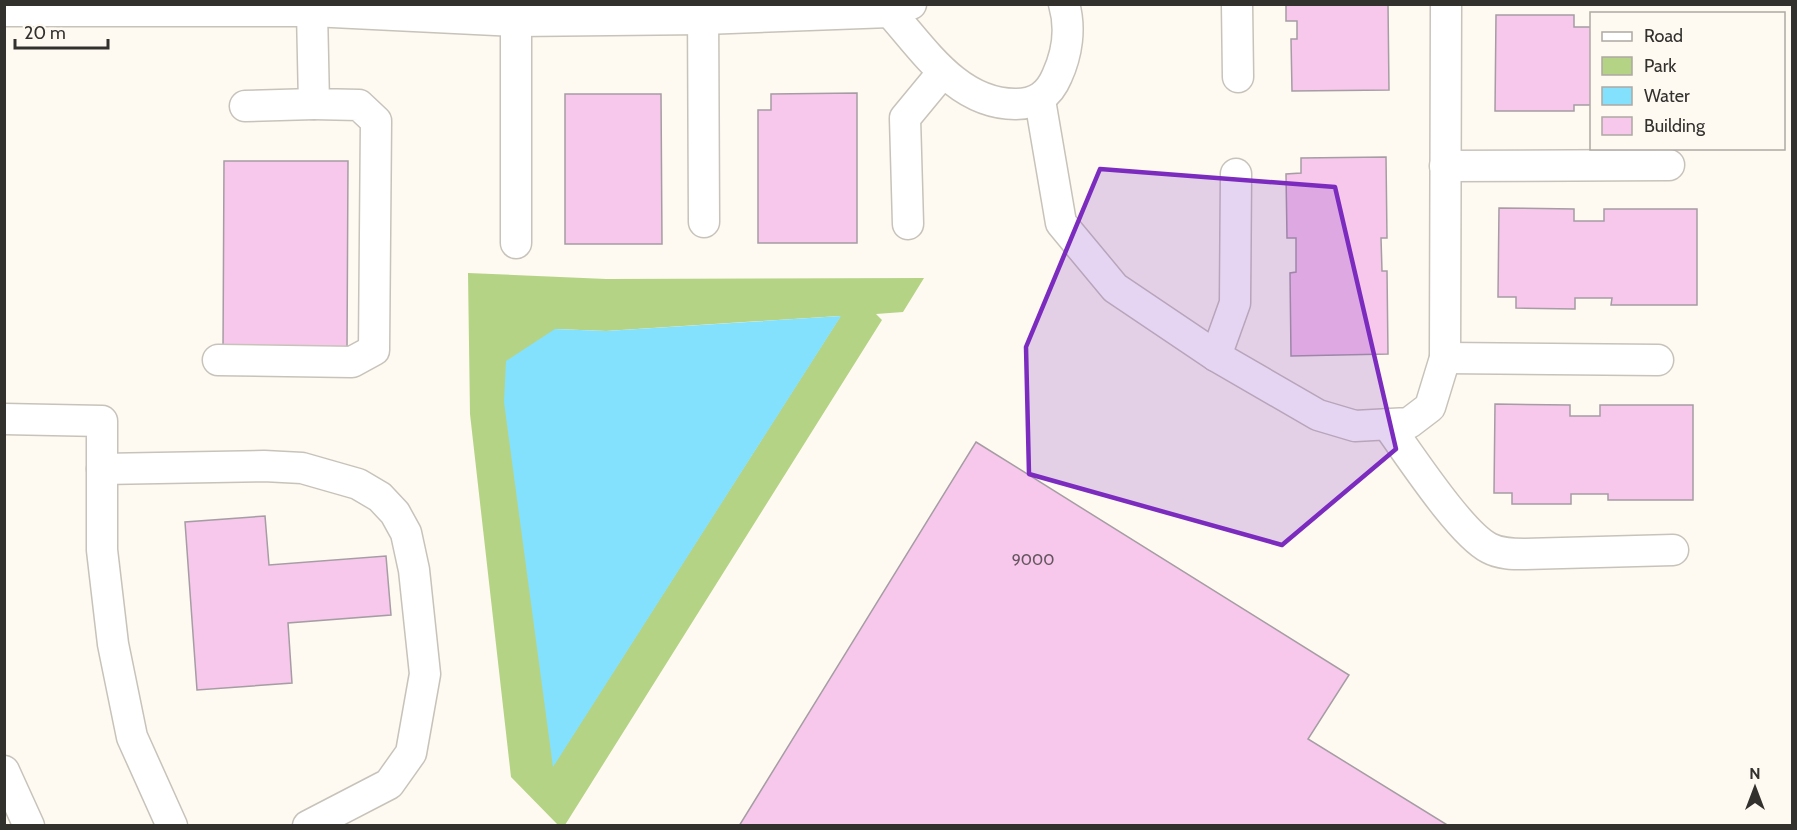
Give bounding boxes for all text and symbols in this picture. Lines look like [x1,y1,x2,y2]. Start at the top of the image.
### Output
scale bar [15,12,108,50]
legend [1590,12,1785,150]
text: 20 m [24,22,66,44]
text: Road [1644,25,1683,47]
text: Park [1644,55,1677,77]
text: Water [1644,85,1690,107]
text: Building [1644,115,1706,137]
house number: 9000 [1012,550,1054,569]
north arrow [1725,758,1785,818]
text: N [1749,764,1761,783]

